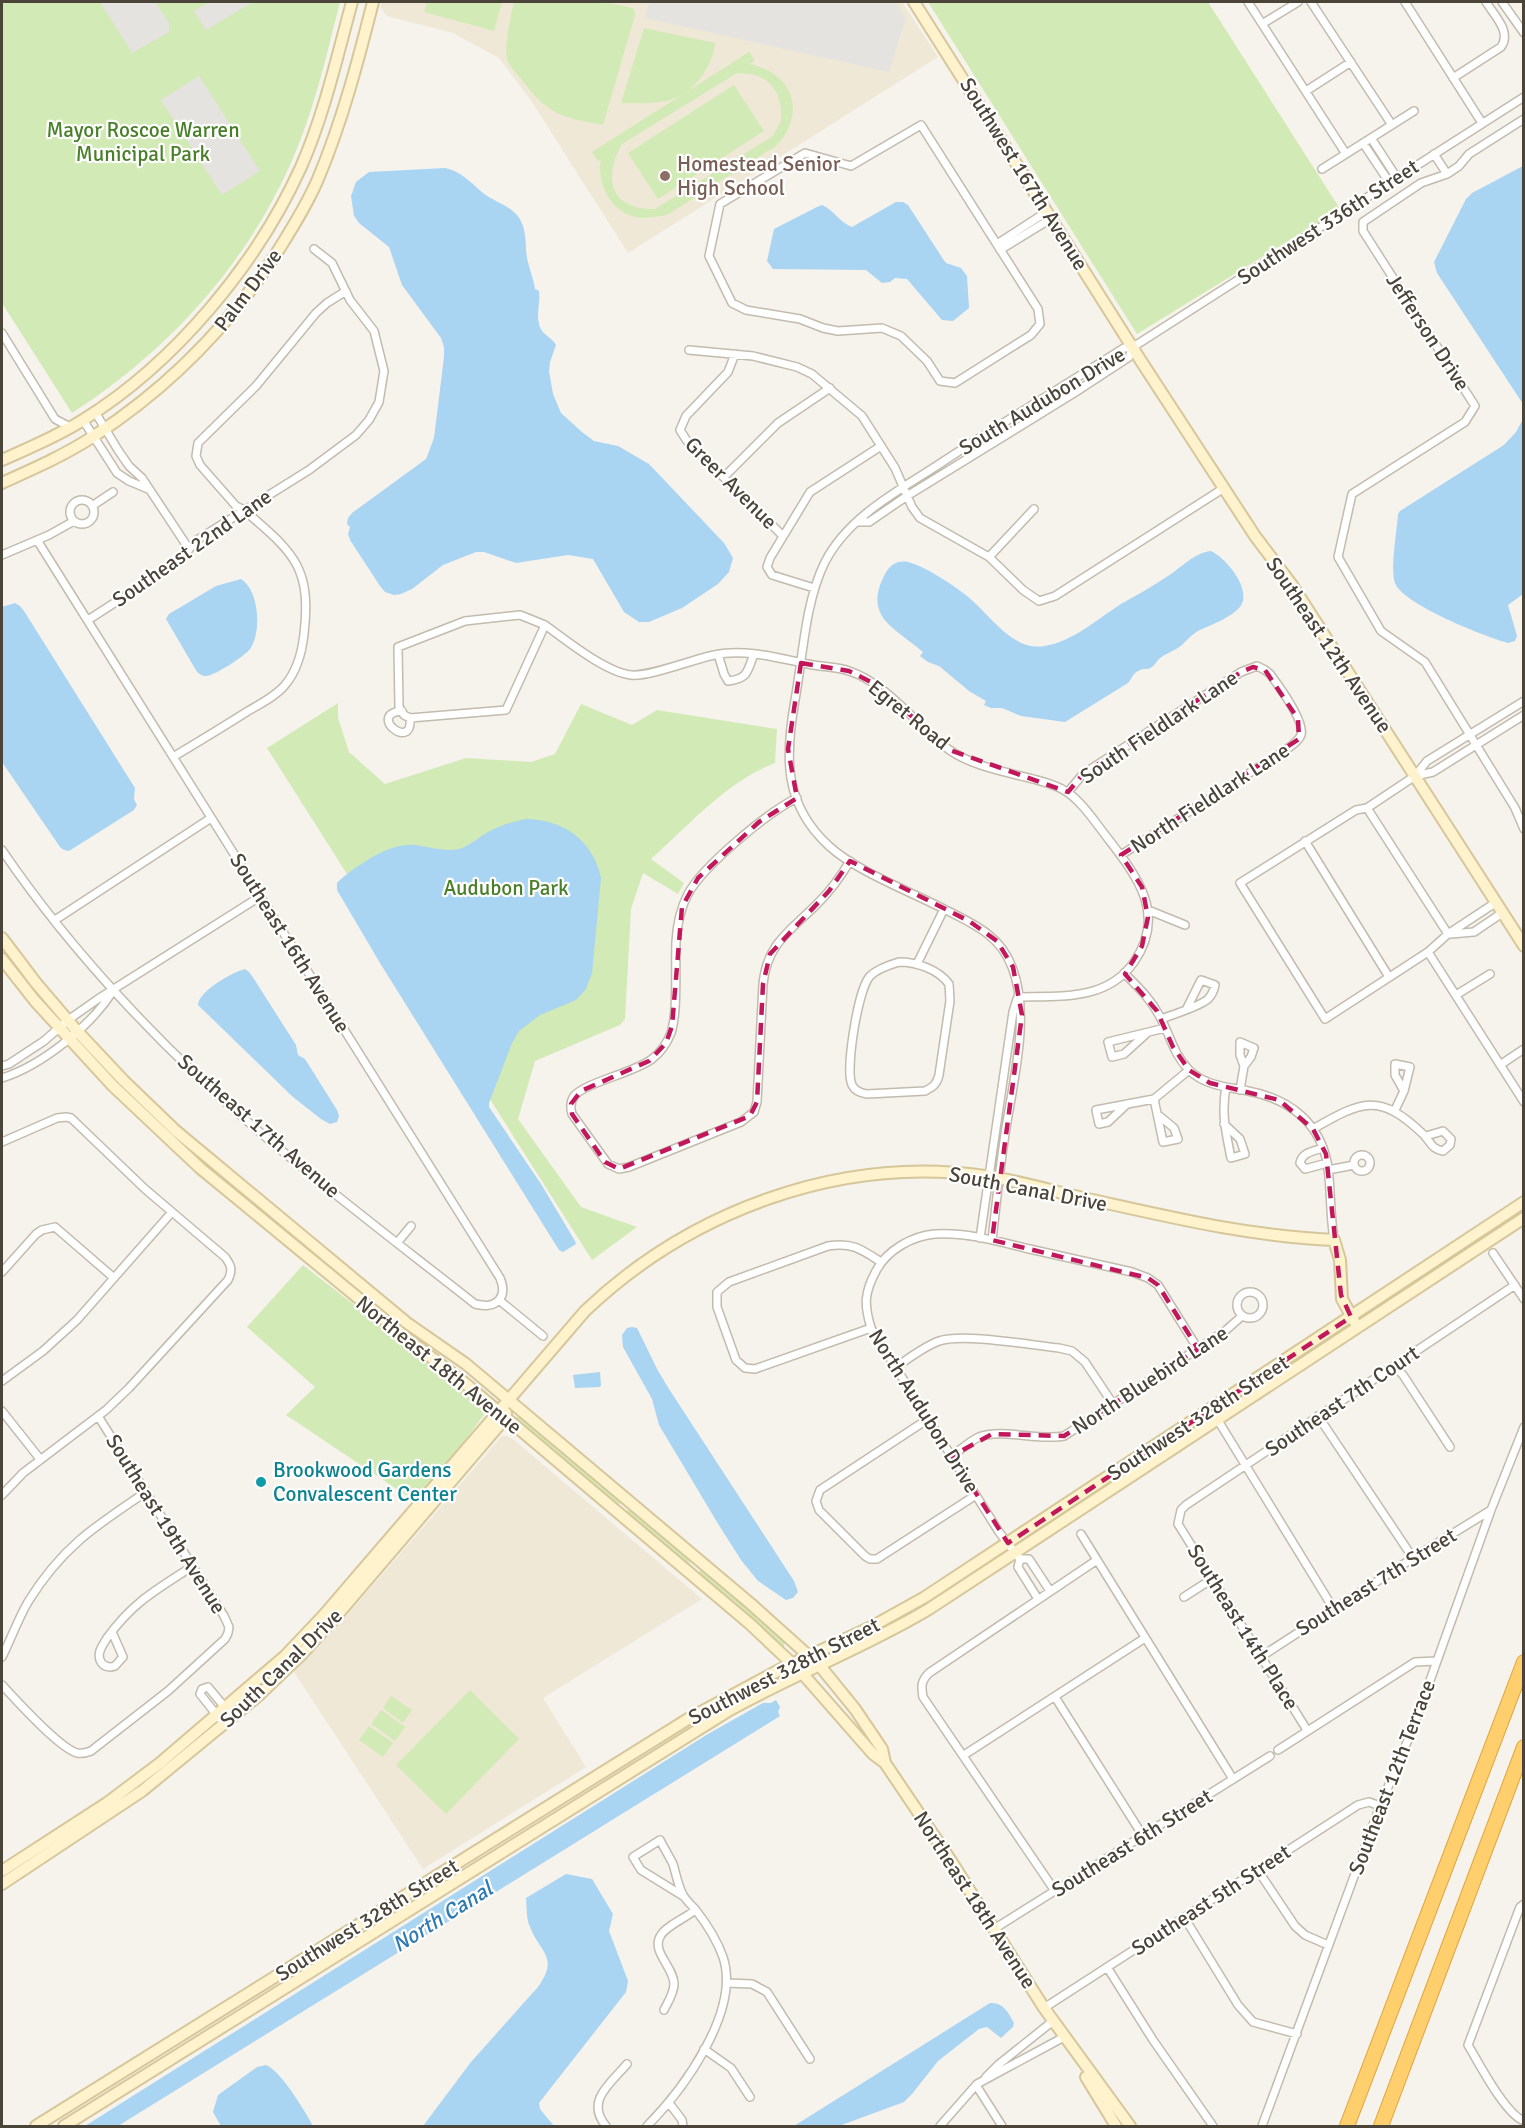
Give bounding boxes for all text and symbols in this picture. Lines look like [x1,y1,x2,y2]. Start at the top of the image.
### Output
street label: Southwest 167th Avenue [954,73,1094,275]
park label: Mayor Roscoe Warren Municipal Park [46,117,240,167]
place label: Homestead Senior High School [677,151,841,201]
street label: Southwest 336th Street [1232,154,1424,290]
marker: Homestead Senior High School [658,169,672,183]
street label: Palm Drive [209,244,287,336]
street label: Jefferson Drive [1380,268,1476,396]
street label: South Audubon Drive [954,341,1130,461]
street label: Greer Avenue [679,431,783,535]
street label: Southeast 22nd Lane [107,483,277,613]
street label: Southeast 12th Avenue [1260,552,1398,738]
street label: South Fieldlark Lane [1075,665,1243,789]
street label: Egret Road [863,674,955,756]
street label: North Fieldlark Lane [1126,737,1294,859]
street label: Southeast 16th Avenue [224,848,356,1038]
park label: Audubon Park [443,875,569,901]
street label: Southeast 17th Avenue [172,1048,346,1204]
street label: South Canal Drive [947,1161,1109,1217]
street label: Northeast 18th Avenue [351,1290,527,1440]
street label: North Bluebird Lane [1067,1320,1233,1440]
street label: North Audubon Drive [863,1324,985,1498]
street label: Southeast 7th Court [1260,1340,1424,1462]
street label: Southwest 328th Street [1102,1350,1294,1486]
street label: Southeast 19th Avenue [100,1429,232,1619]
place label: Brookwood Gardens Convalescent Center [273,1457,457,1507]
marker: Brookwood Gardens Convalescent Center [254,1475,268,1489]
street label: Southeast 7th Street [1291,1522,1461,1642]
street label: Southeast 14th Place [1182,1539,1304,1715]
street label: South Canal Drive [214,1603,348,1733]
street label: Southwest 328th Street [684,1611,884,1731]
street label: Southeast 12th Terrace [1343,1676,1441,1878]
street label: Southeast 6th Street [1047,1783,1217,1903]
street label: Northeast 18th Avenue [908,1806,1042,1994]
street label: Southeast 5th Street [1126,1839,1296,1961]
street label: Southwest 328th Street [271,1853,463,1987]
water label: North Canal [387,1874,499,1958]

